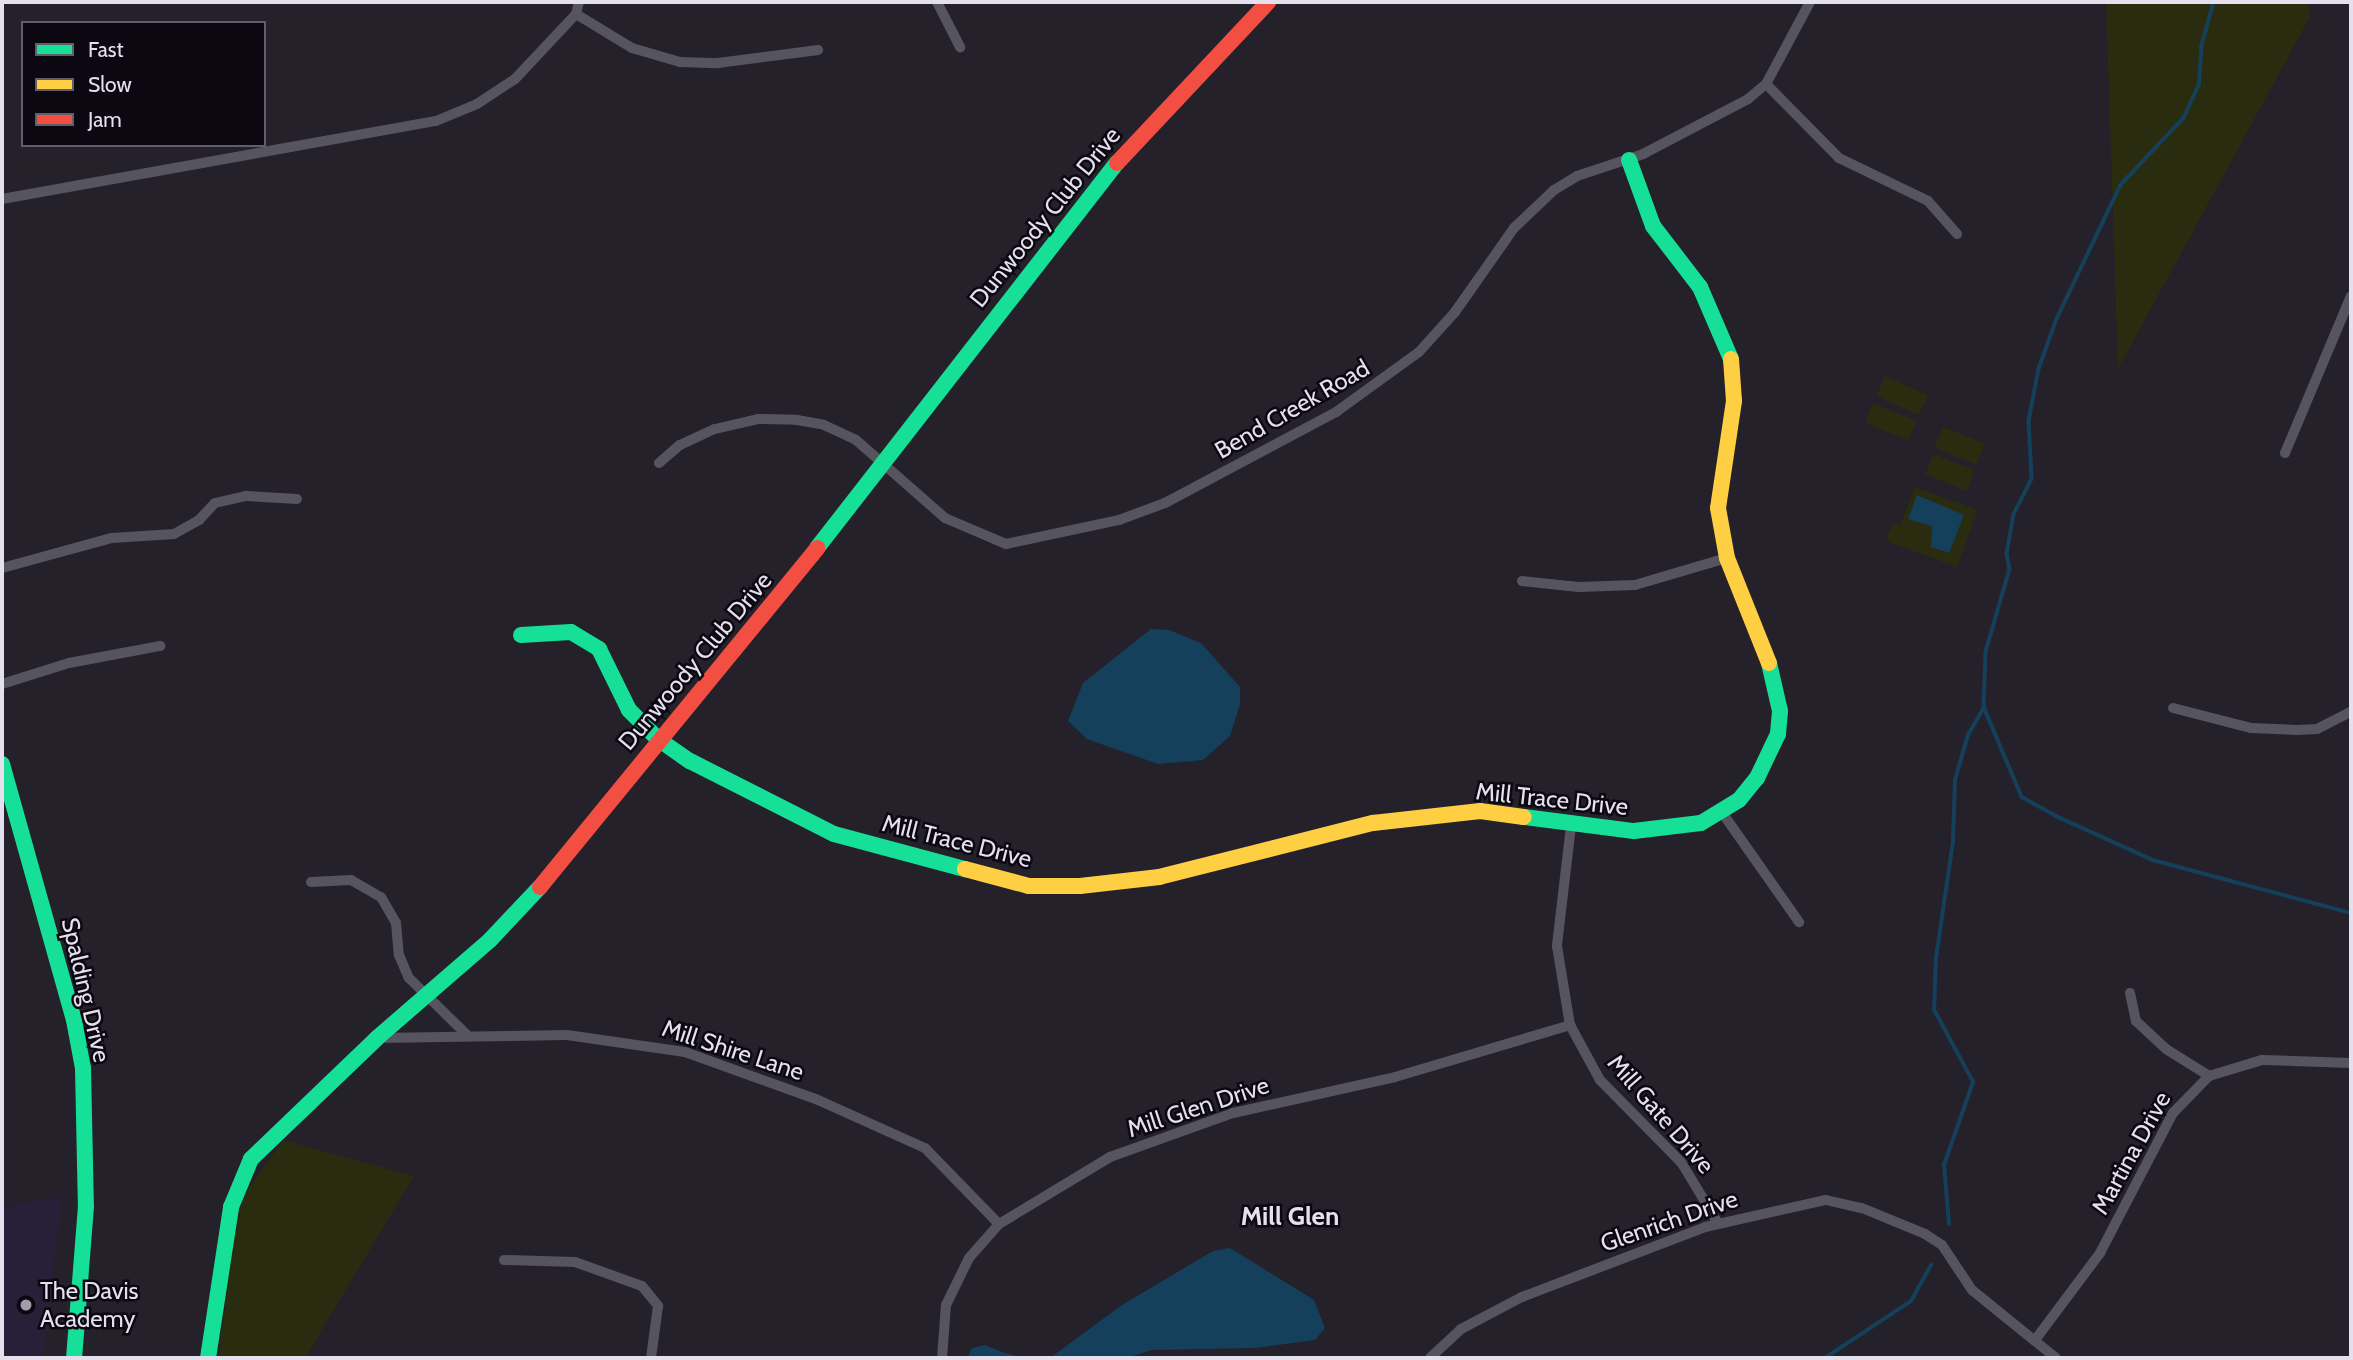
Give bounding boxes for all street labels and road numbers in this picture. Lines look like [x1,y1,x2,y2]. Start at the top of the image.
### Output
street label: Dunwoody Club Drive [964,121,1126,313]
street label: Bend Creek Road [1210,353,1374,465]
street label: Dunwoody Club Drive [612,566,778,756]
street label: Mill Trace Drive [1474,777,1630,821]
street label: Mill Trace Drive [879,809,1035,873]
street label: Spalding Drive [55,915,117,1065]
street label: Mill Shire Lane [659,1014,807,1086]
street label: Mill Gate Drive [1602,1049,1720,1179]
street label: Mill Glen Drive [1123,1071,1273,1143]
street label: Martina Drive [2085,1087,2177,1219]
street label: Glenrich Drive [1597,1184,1741,1258]

